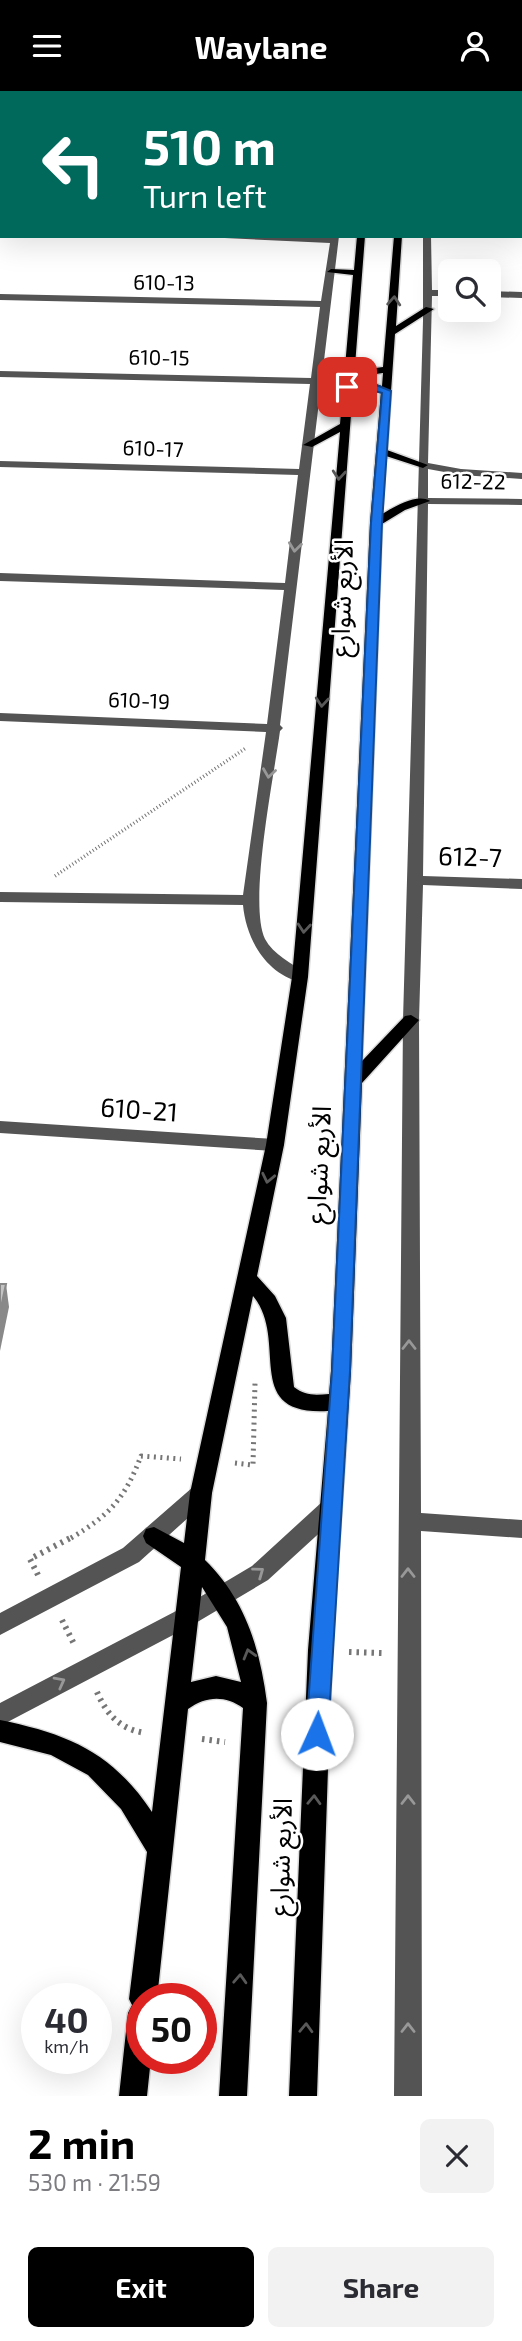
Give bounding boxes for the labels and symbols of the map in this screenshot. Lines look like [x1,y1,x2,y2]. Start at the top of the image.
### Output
street label: 610-13 [133,268,195,295]
one-way arrow [386,296,401,307]
street label: 610-15 [128,343,190,370]
pin [317,357,377,417]
street label: 610-17 [122,434,184,461]
street label: 612-22 [440,467,506,494]
one-way arrow [332,470,347,481]
street label: الأربع شوارع [323,538,364,658]
one-way arrow [287,541,302,553]
street label: 610-19 [108,686,171,713]
one-way arrow [314,696,329,707]
one-way arrow [262,767,277,779]
street label: 612-7 [438,839,502,872]
one-way arrow [297,923,312,934]
street label: 610-21 [99,1090,179,1127]
street label: الأربع شوارع [299,1105,342,1225]
one-way arrow [262,1172,277,1184]
one-way arrow [401,1340,417,1350]
one-way arrow [400,1567,416,1578]
one-way arrow [251,1568,264,1580]
one-way arrow [243,1649,257,1661]
one-way arrow [53,1677,65,1691]
position arrow [280,1697,354,1771]
one-way arrow [307,1795,322,1806]
one-way arrow [400,1795,416,1805]
street label: الأربع شوارع [262,1797,303,1917]
one-way arrow [232,1973,247,1984]
speed limit sign: 50 [126,1983,217,2074]
one-way arrow [298,2022,313,2033]
one-way arrow [400,2022,416,2033]

